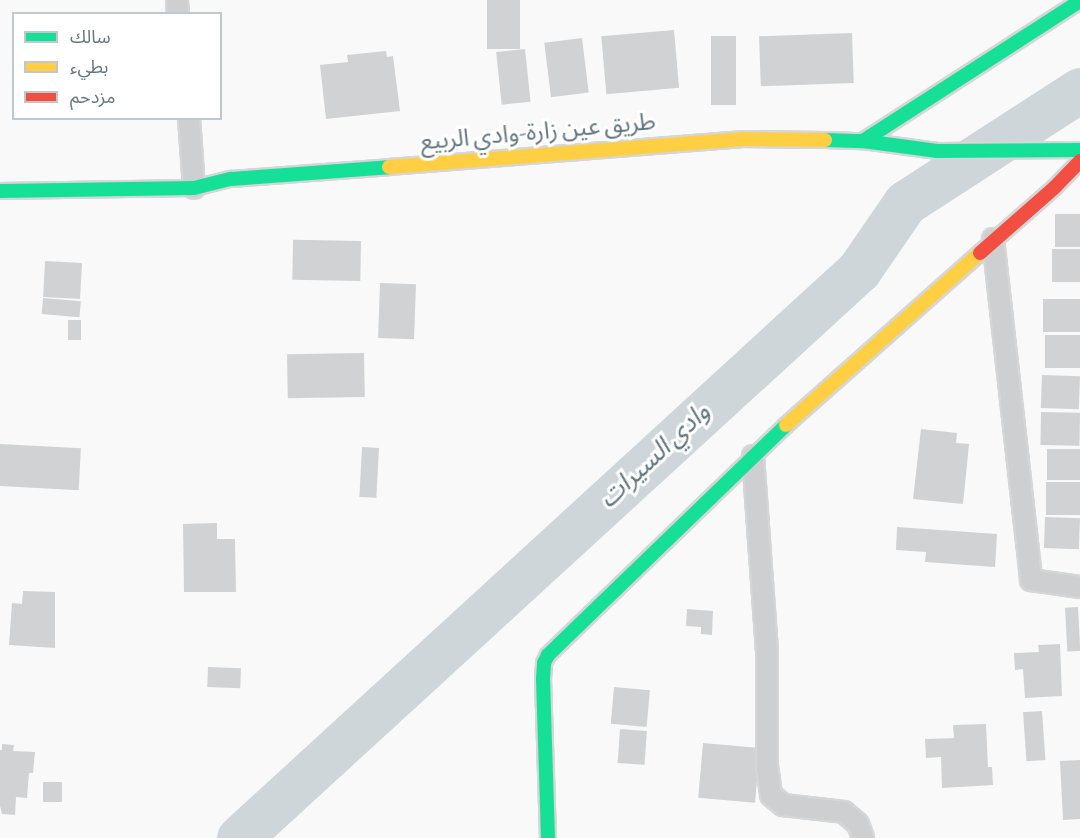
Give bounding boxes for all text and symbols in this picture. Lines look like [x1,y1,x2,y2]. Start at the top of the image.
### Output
legend [12,12,222,120]
text: سالك [70,29,111,47]
text: بطيء [70,59,108,77]
text: مزدحم [70,89,115,107]
street label: طريق عين زارة-وادي الربيع [419,108,657,158]
water label: وادي السيرات [593,397,717,515]

